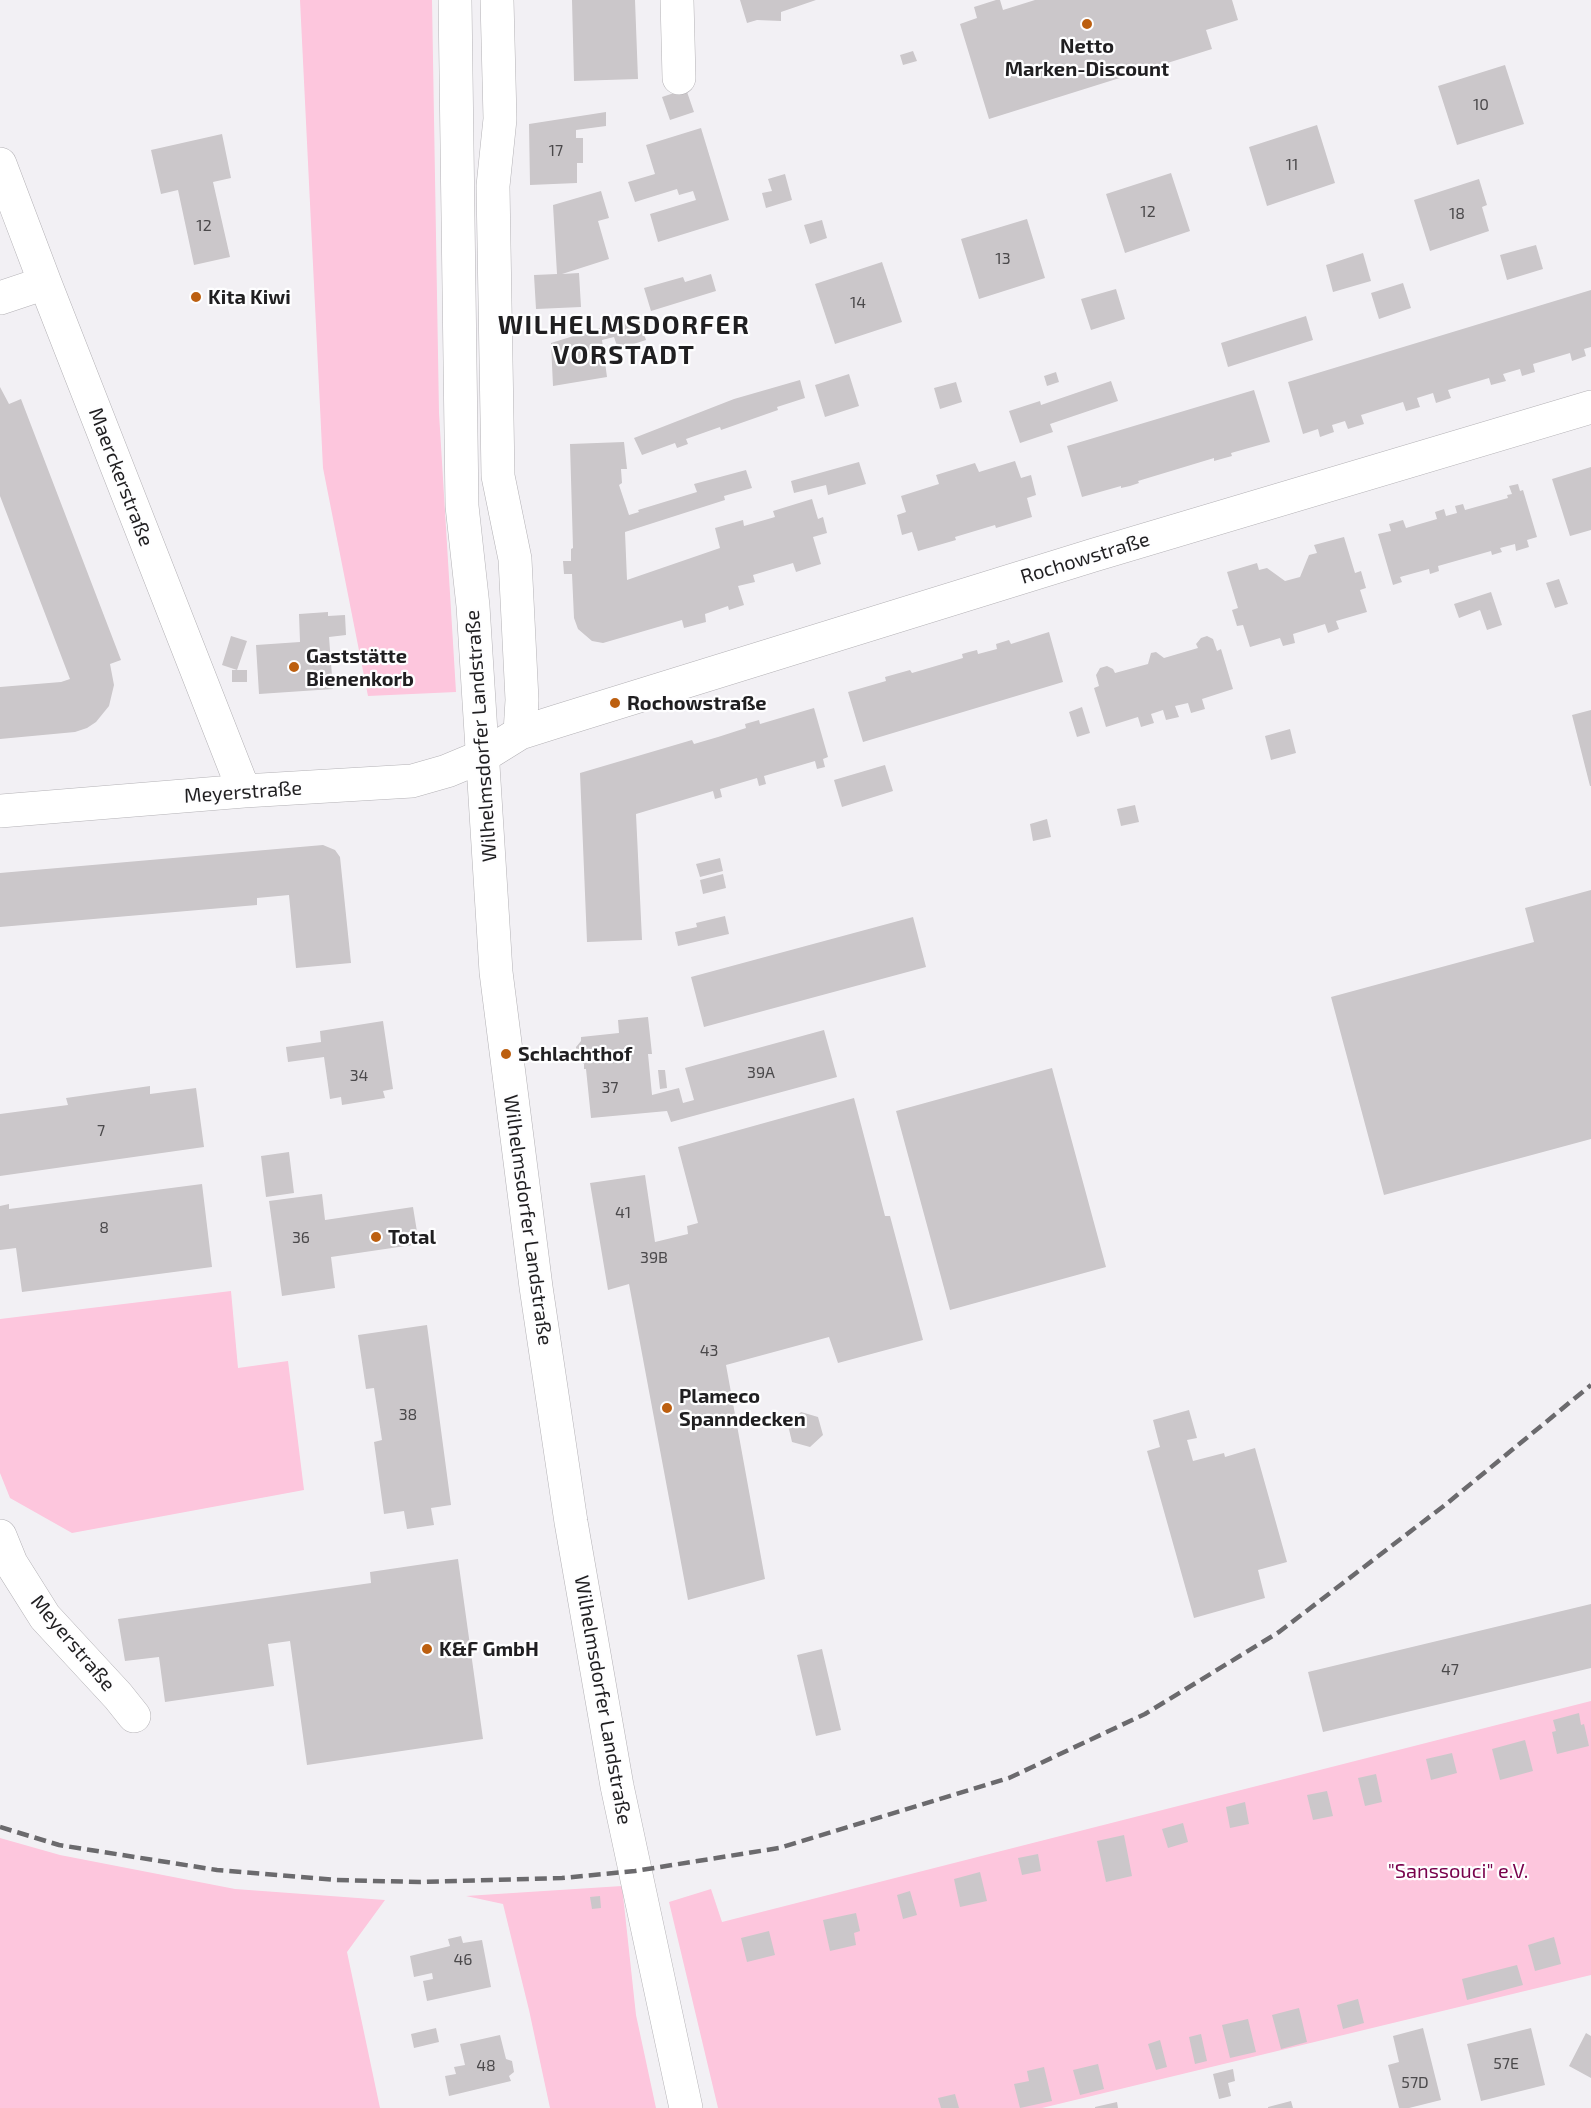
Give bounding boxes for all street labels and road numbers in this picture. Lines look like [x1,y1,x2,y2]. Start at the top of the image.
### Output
street label: Maerckerstraße [84,404,158,550]
street label: Rochowstraße [1018,527,1152,589]
street label: Wilhelmsdorfer Landstraße [460,609,502,863]
street label: Meyerstraße [183,776,303,808]
street label: Wilhelmsdorfer Landstraße [499,1093,557,1347]
street label: Wilhelmsdorfer Landstraße [569,1573,637,1827]
street label: Meyerstraße [26,1590,120,1696]

